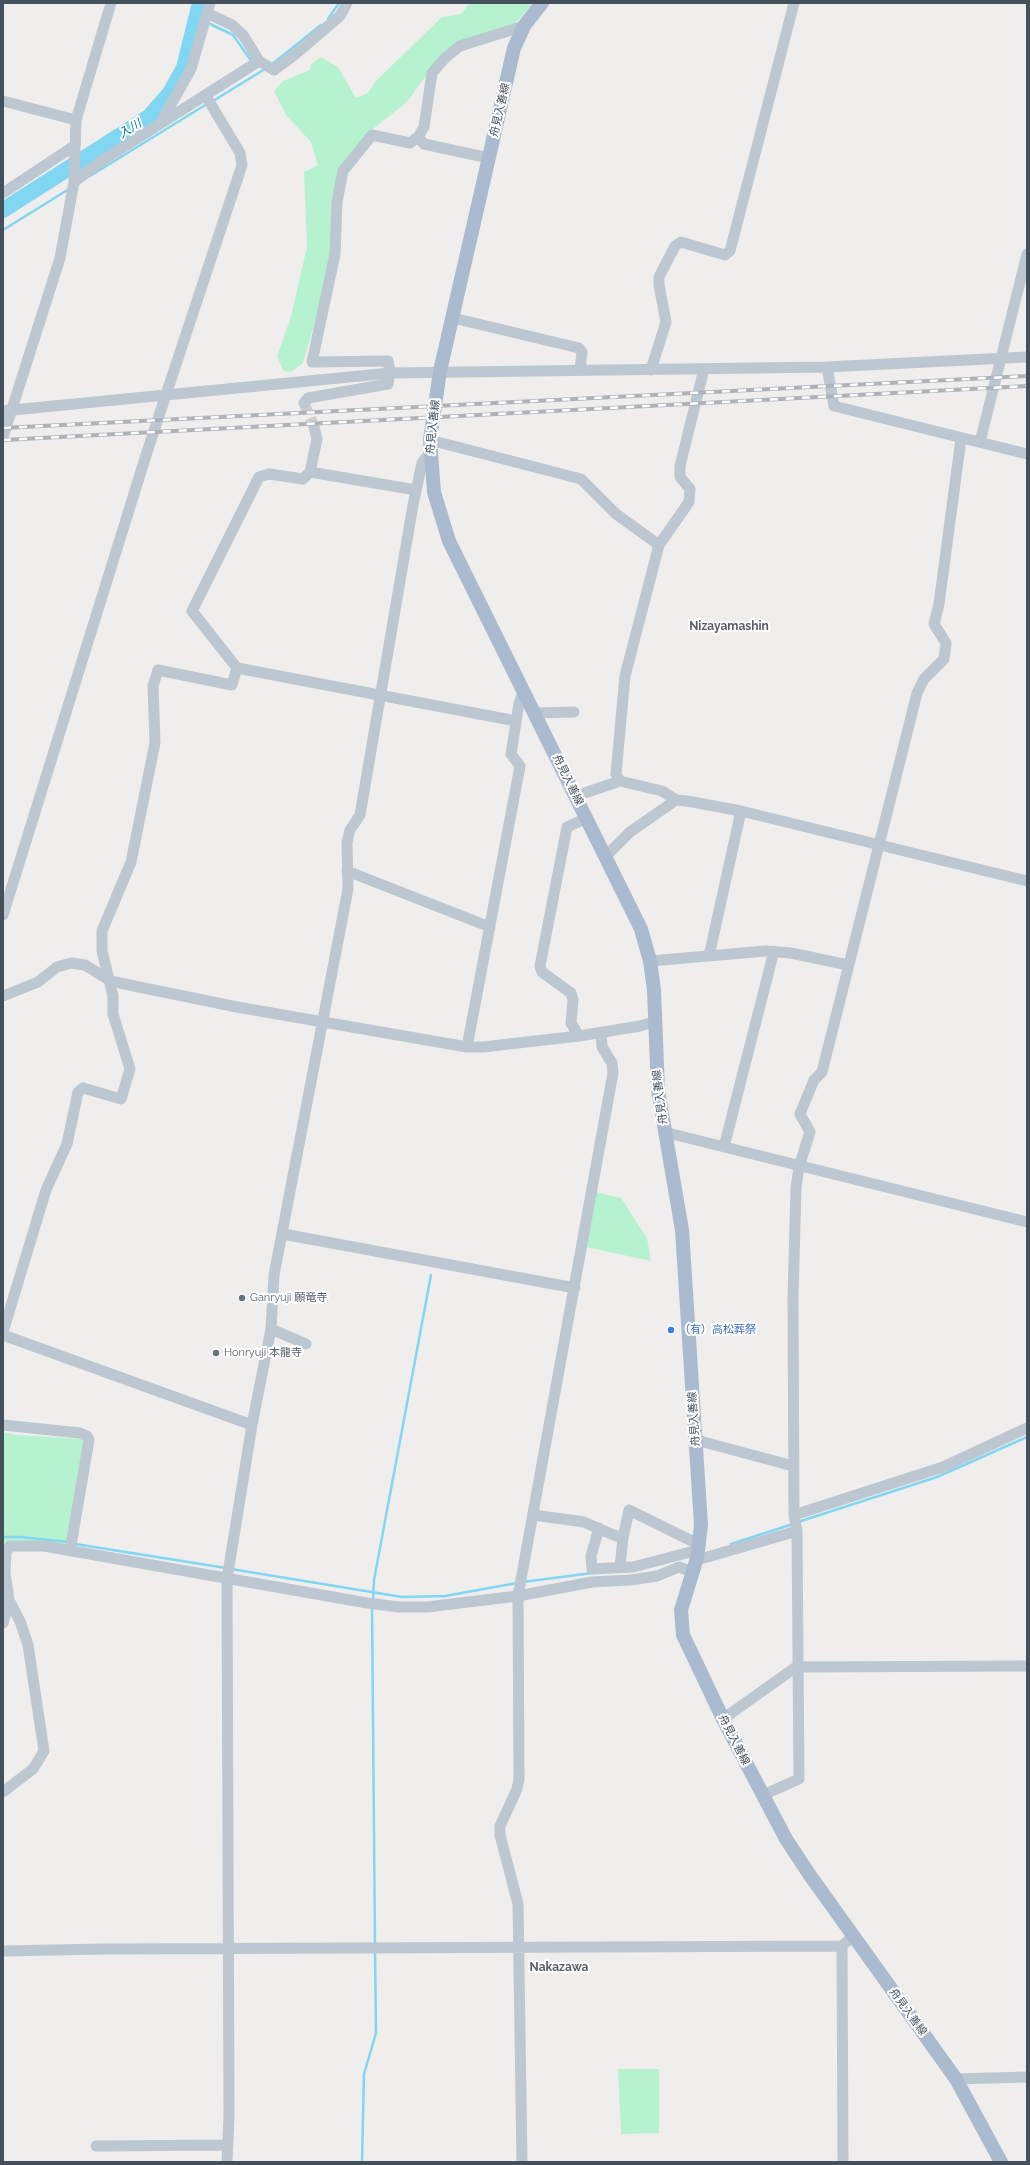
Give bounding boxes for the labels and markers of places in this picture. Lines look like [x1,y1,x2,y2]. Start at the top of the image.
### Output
place label: Ganryuji 願竜寺 [250,1291,327,1305]
marker: Ganryuji 願竜寺 [237,1293,247,1303]
place label: （有）高松葬祭 [679,1323,756,1337]
marker: （有）高松葬祭 [666,1325,676,1335]
place label: Honryuji 本龍寺 [224,1346,302,1360]
marker: Honryuji 本龍寺 [211,1348,221,1358]

